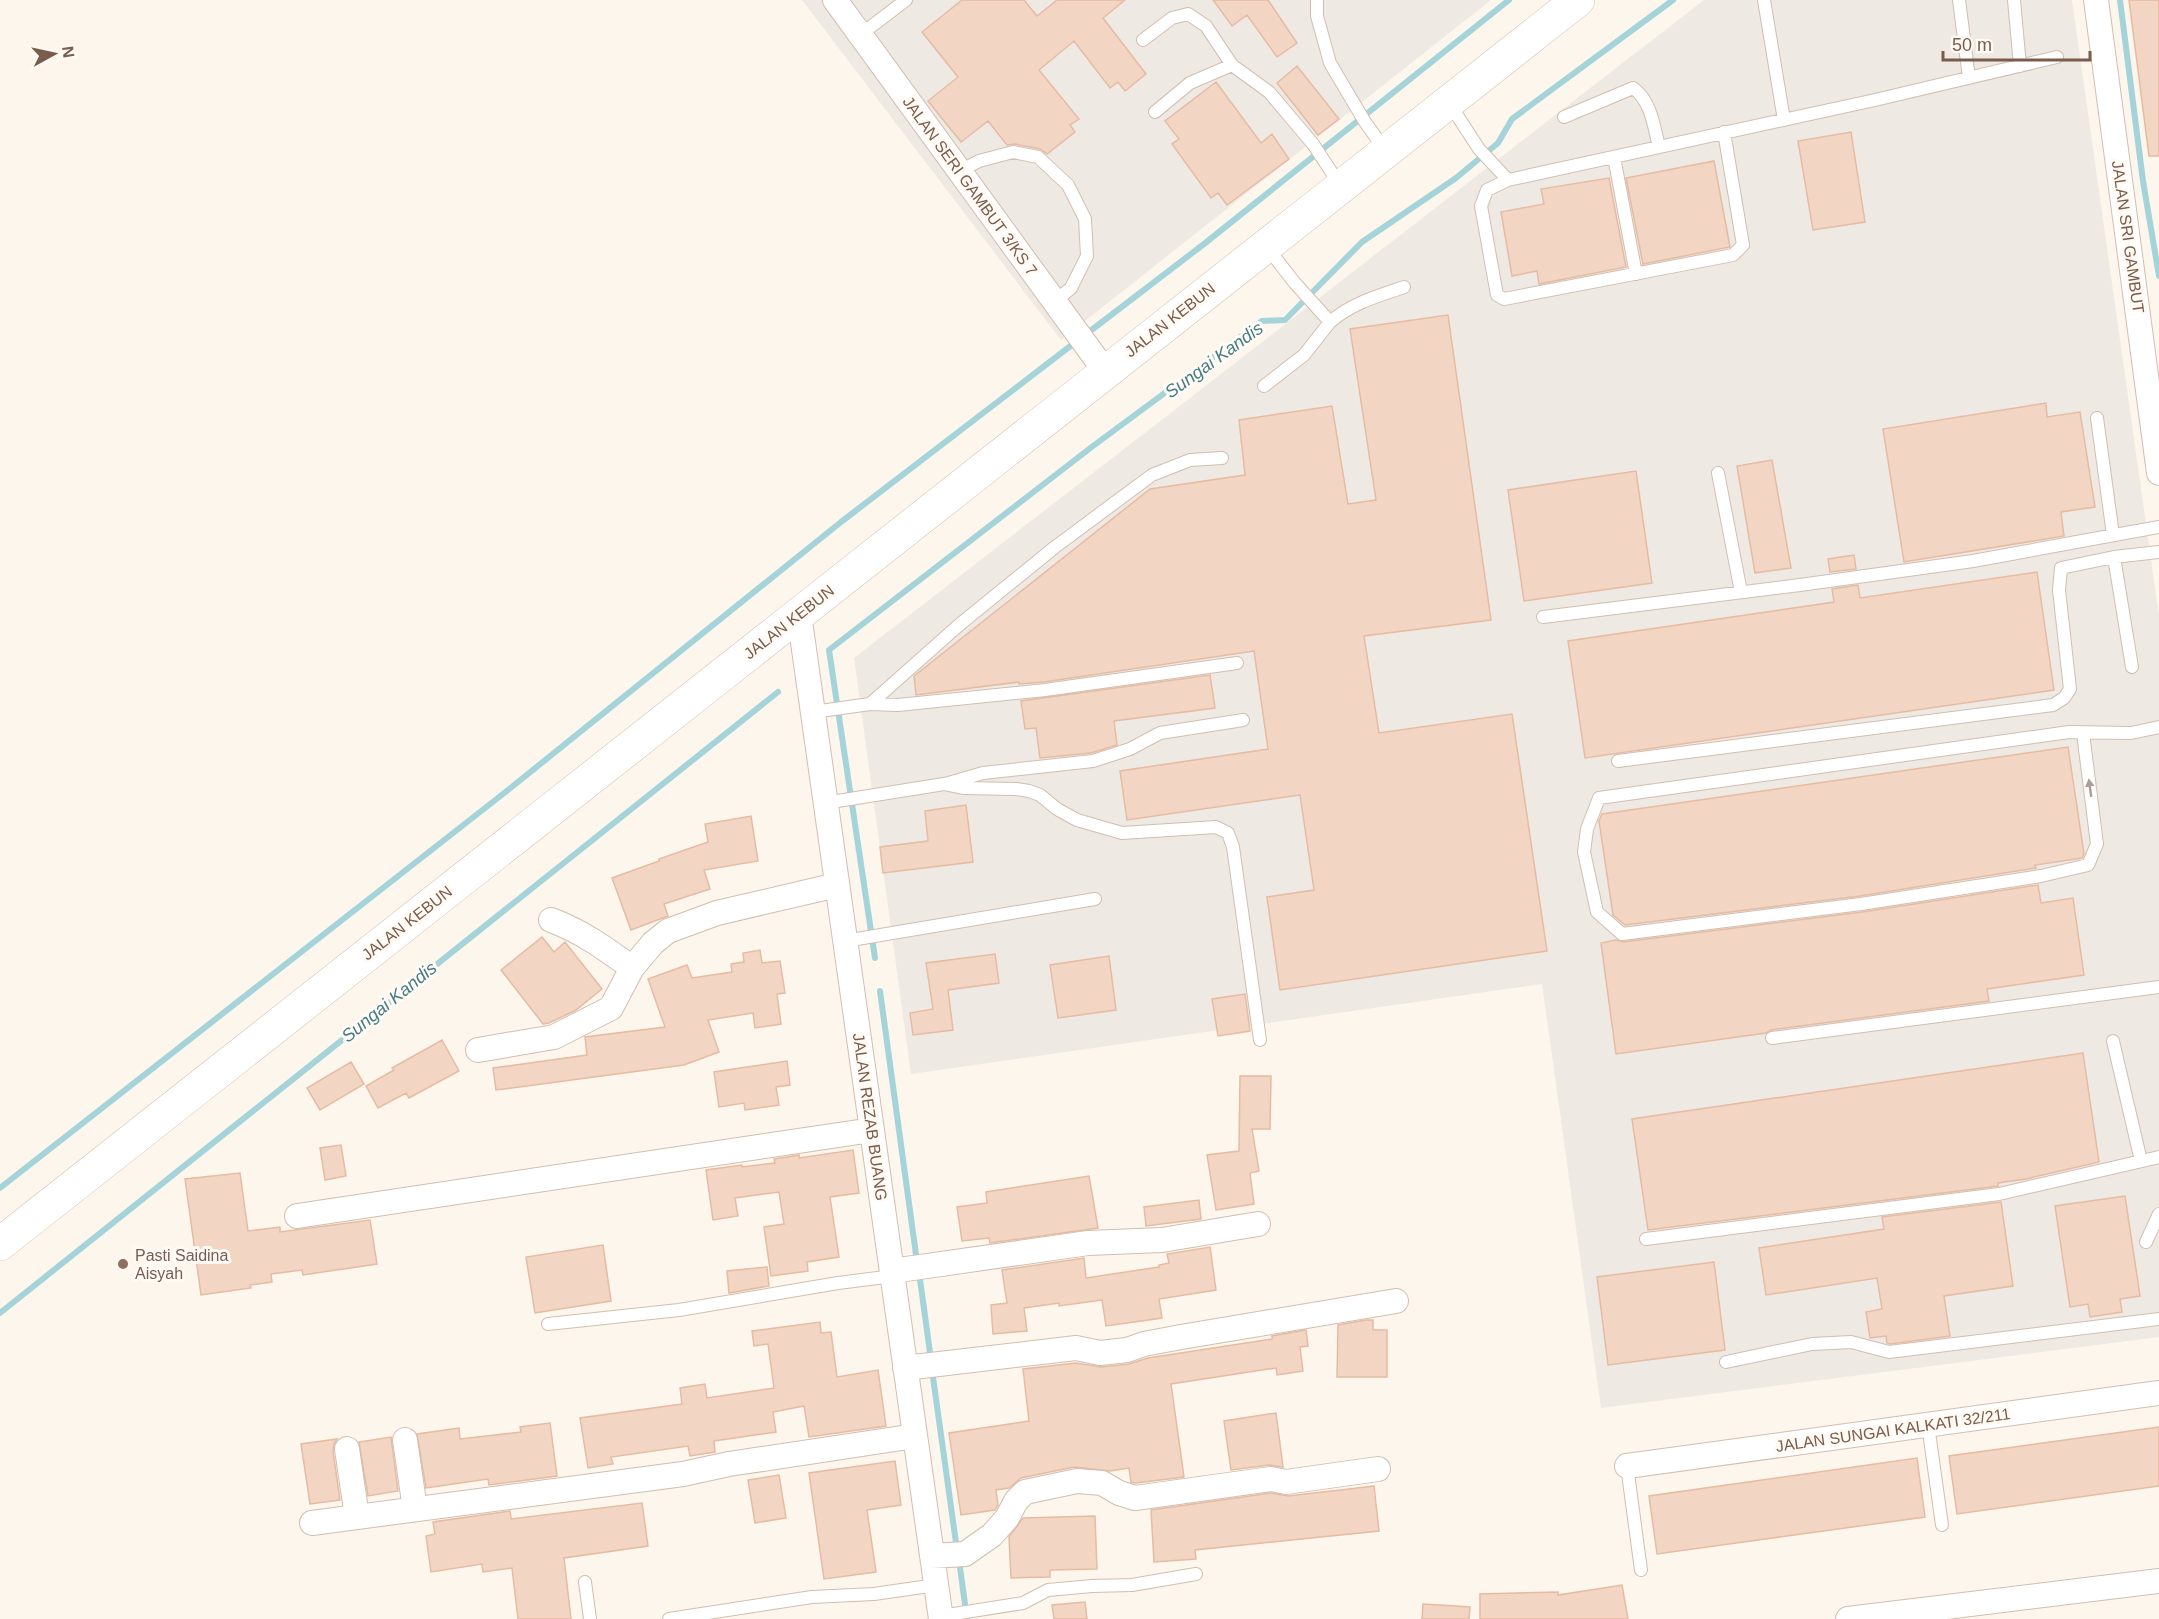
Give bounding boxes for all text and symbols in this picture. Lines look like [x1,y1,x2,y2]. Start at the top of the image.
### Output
north arrow [24,24,84,84]
scale bar [1943,24,2090,62]
text: 50 m [1952,35,1992,55]
text: N [59,45,78,59]
street label: JALAN SERI GAMBUT 3/KS 7 [899,93,1041,279]
street label: JALAN SRI GAMBUT [2109,160,2147,315]
street label: JALAN KEBUN [1122,280,1218,360]
water label: Sungai Kandis [1161,318,1267,402]
street label: JALAN KEBUN [741,582,837,662]
one-way arrow [2086,779,2095,798]
street label: JALAN KEBUN [359,883,455,963]
water label: Sungai Kandis [338,958,440,1046]
street label: JALAN REZAB BUANG [850,1032,890,1202]
place label: Pasti Saidina Aisyah [135,1247,228,1282]
marker: Pasti Saidina Aisyah [116,1257,130,1271]
street label: JALAN SUNGAI KALKATI 32/211 [1775,1405,2012,1455]

